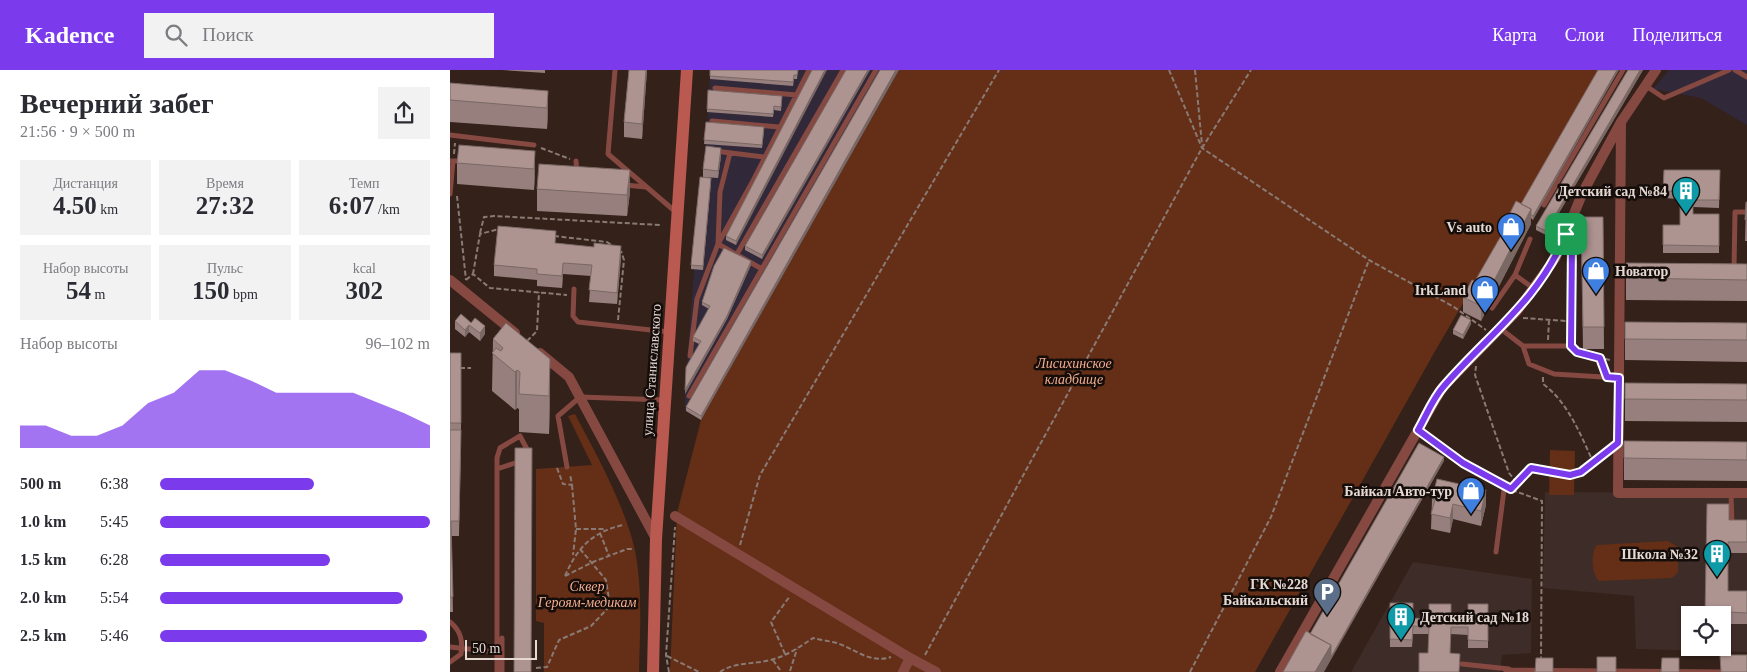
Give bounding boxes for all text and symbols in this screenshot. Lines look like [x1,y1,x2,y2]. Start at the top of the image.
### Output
search box [144,13,494,58]
icon: search [162,21,190,49]
text: Kadence [25,22,114,48]
text: Поиск [202,24,253,45]
text: Карта [1492,25,1537,45]
text: Слои [1565,25,1604,45]
text: Поделиться [1632,25,1722,45]
button: share [378,87,430,139]
text: Вечерний забег [20,88,214,119]
text: 21:56 · 9 × 500 m [20,123,135,140]
text: Дистанция [53,176,118,191]
text: Время [206,176,244,191]
text: Темп [349,176,380,191]
building icon: Детский сад №84 [1671,176,1701,215]
place label: Детский сад №84 [1558,184,1667,199]
text: 4.50 [53,192,97,219]
text: 27:32 [196,192,254,219]
text: 6:07 [329,192,375,219]
text: km [97,202,118,217]
text: /km [375,202,400,217]
shop icon: Vs auto [1496,212,1526,251]
pin [1545,213,1587,255]
place label: Vs auto [1446,220,1492,235]
icon: arrive [1552,220,1580,248]
shop icon: Новатор [1581,256,1611,295]
text: Набор высоты [43,261,128,276]
text: Пульс [207,261,243,276]
text: kcal [353,261,376,276]
place label: Новатор [1615,264,1668,279]
shop icon: IrkLand [1470,275,1500,314]
text: 54 [66,277,91,304]
text: 150 [192,277,230,304]
text: 302 [346,277,383,304]
place label: IrkLand [1415,283,1466,298]
text: m [91,287,105,302]
text: bpm [230,287,258,302]
street label: улица Станиславского [640,303,664,437]
text: Набор высоты [20,335,118,352]
text: 96–102 m [366,335,430,352]
park label: Лисихинское кладбище [1035,356,1112,387]
text: 500 m [20,475,61,492]
text: 6:38 [100,475,128,492]
shop icon: Байкал Авто-тур [1456,476,1486,515]
place label: Байкал Авто-тур [1344,484,1452,499]
text: 1.0 km [20,513,66,530]
text: 5:45 [100,513,128,530]
building icon: Школа №32 [1702,539,1732,578]
place label: Школа №32 [1622,547,1698,562]
text: 1.5 km [20,551,66,568]
text: 6:28 [100,551,128,568]
place label: ГК №228 Байкальский [1223,577,1308,608]
parking icon: ГК №228 Байкальский [1312,577,1342,616]
park label: Сквер Героям-медикам [537,579,636,610]
text: 2.0 km [20,589,66,606]
text: 5:54 [100,589,128,606]
building icon: Детский сад №18 [1386,602,1416,641]
map controls [1681,606,1731,656]
button: locate [1681,606,1731,656]
place label: Детский сад №18 [1420,610,1529,625]
text: 2.5 km [20,627,66,644]
text: 5:46 [100,627,128,644]
scale bar [465,637,538,660]
text: 50 m [472,641,500,656]

